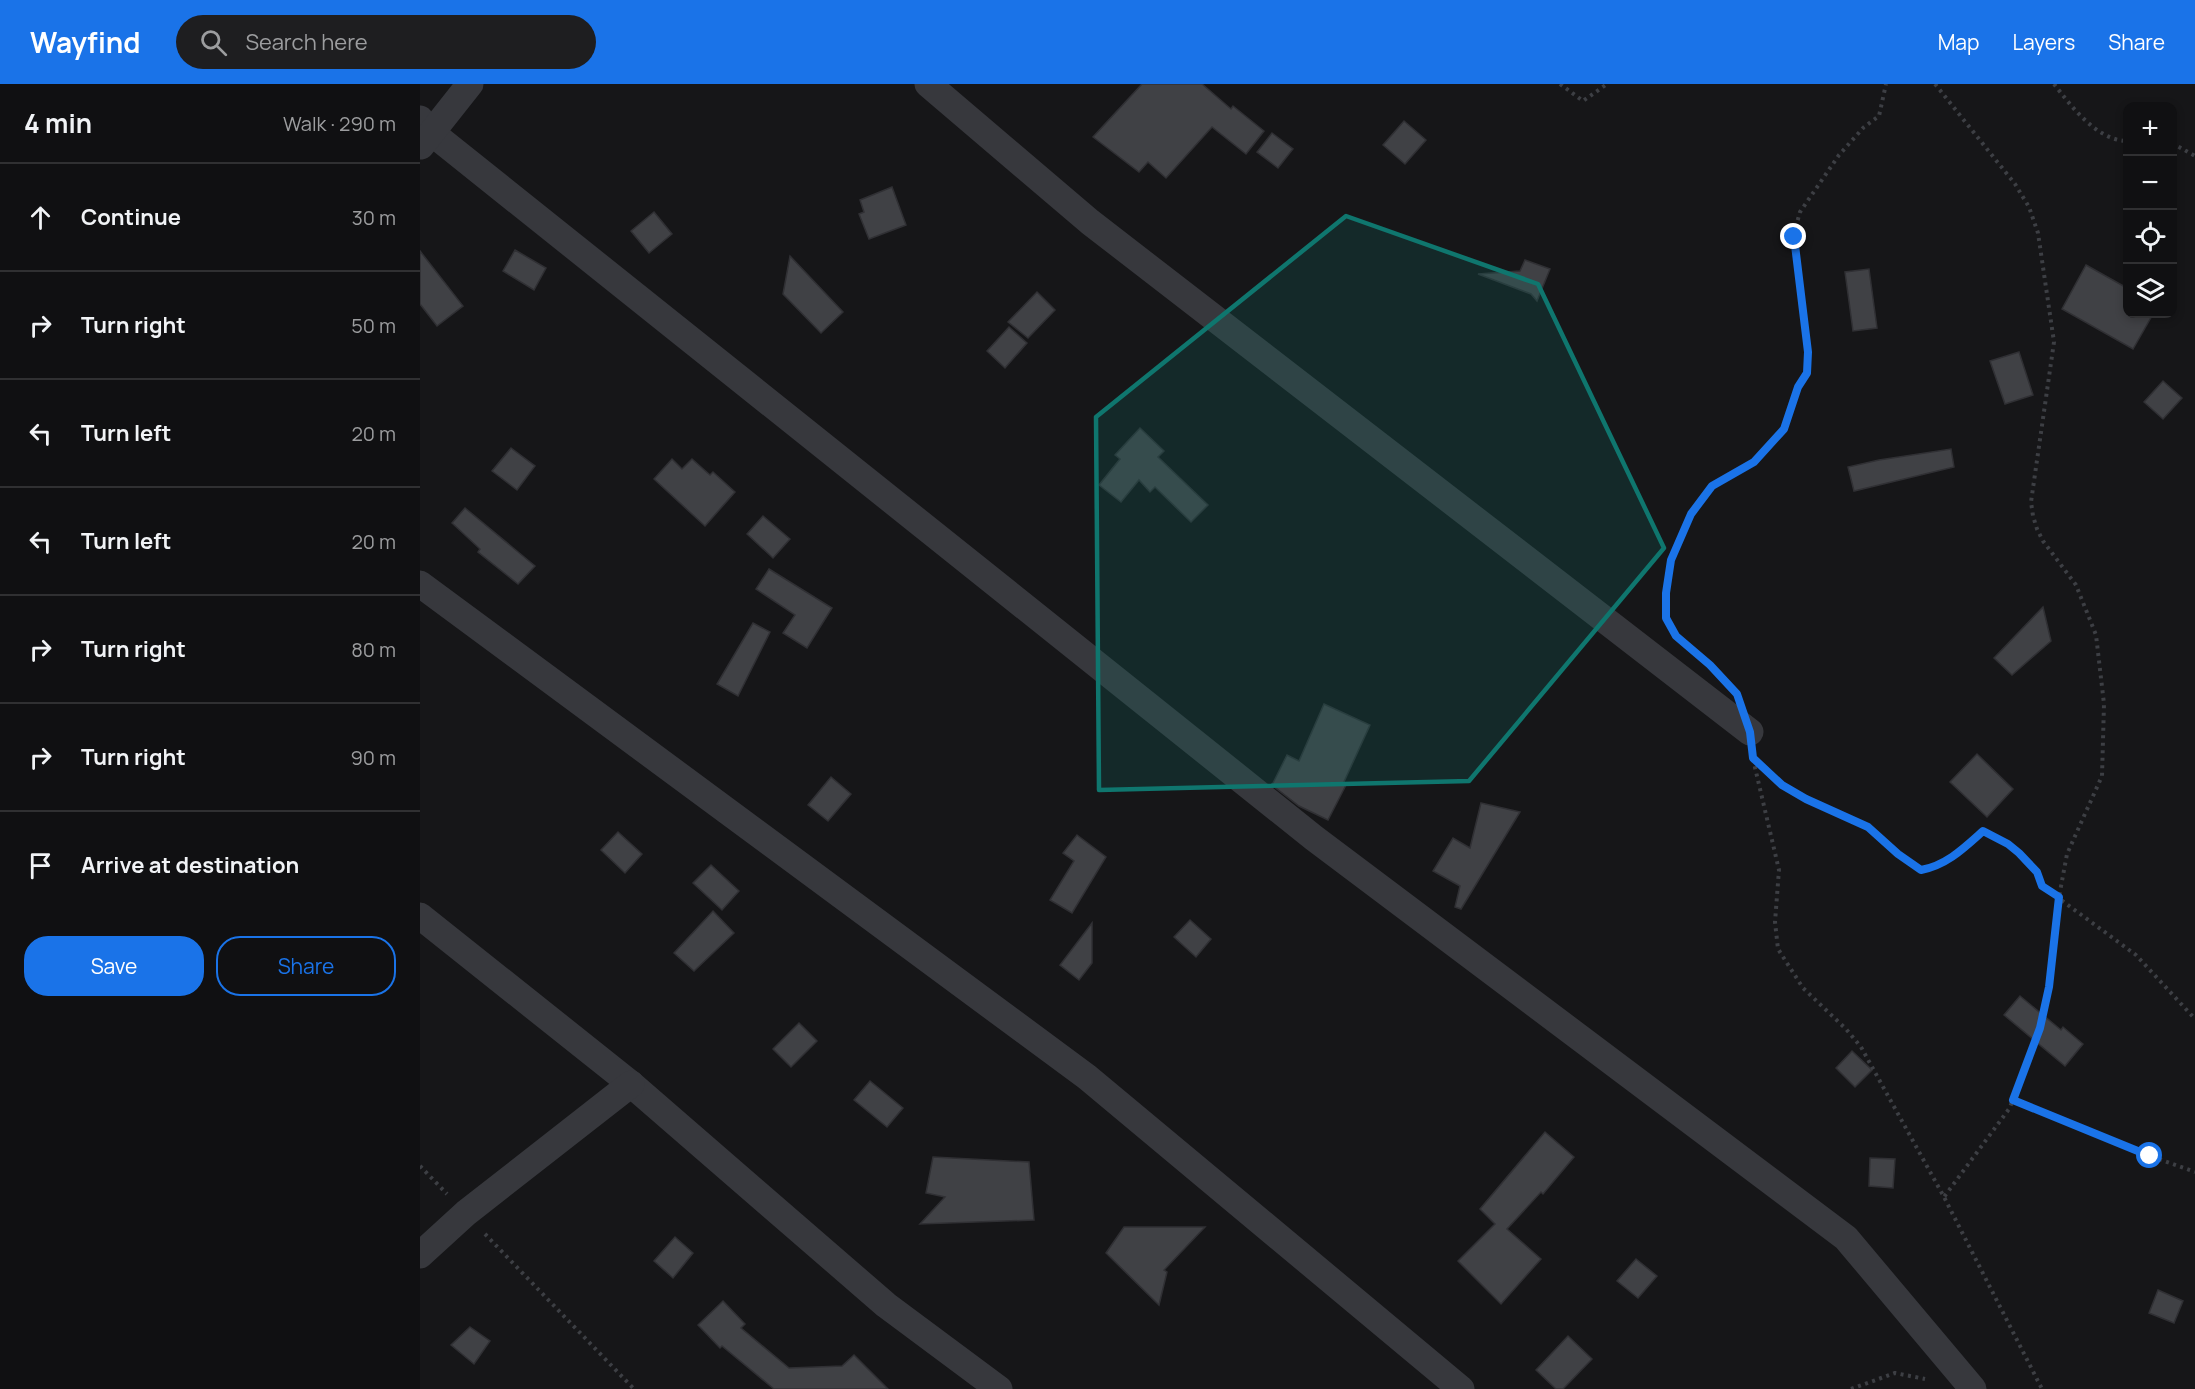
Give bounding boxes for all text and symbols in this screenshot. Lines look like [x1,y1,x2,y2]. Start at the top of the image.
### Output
search box [176,15,596,69]
text: Wayfind [30,23,140,61]
icon: search [197,26,230,59]
text: Search here [245,27,368,57]
text: Map [1938,28,1979,56]
text: Layers [2012,28,2075,56]
text: Share [2108,28,2165,56]
map controls [2123,102,2177,318]
button: + [2123,102,2177,156]
text: 4 min [24,105,92,141]
text: Walk · 290 m [283,110,396,137]
button: − [2123,156,2177,210]
icon: ahead [24,201,57,234]
text: Continue [81,202,181,232]
text: 30 m [352,204,396,231]
button: locate [2123,210,2177,264]
route end [1780,223,1806,249]
button: layers [2123,264,2177,318]
icon: right [24,309,57,342]
text: Turn right [81,310,186,340]
text: 50 m [351,312,396,339]
icon: left [24,417,57,450]
text: Turn left [81,418,171,448]
text: 20 m [351,420,396,447]
icon: left [24,525,57,558]
text: Turn left [81,526,171,556]
text: 20 m [351,528,396,555]
icon: right [24,633,57,666]
text: Turn right [81,634,186,664]
text: 80 m [351,636,396,663]
icon: right [24,741,57,774]
text: Turn right [81,742,186,772]
text: 90 m [350,744,396,771]
icon: arrive [24,849,57,882]
text: Arrive at destination [81,850,299,880]
button: Save [24,936,204,996]
button: Share [216,936,396,996]
route start [2136,1142,2162,1168]

